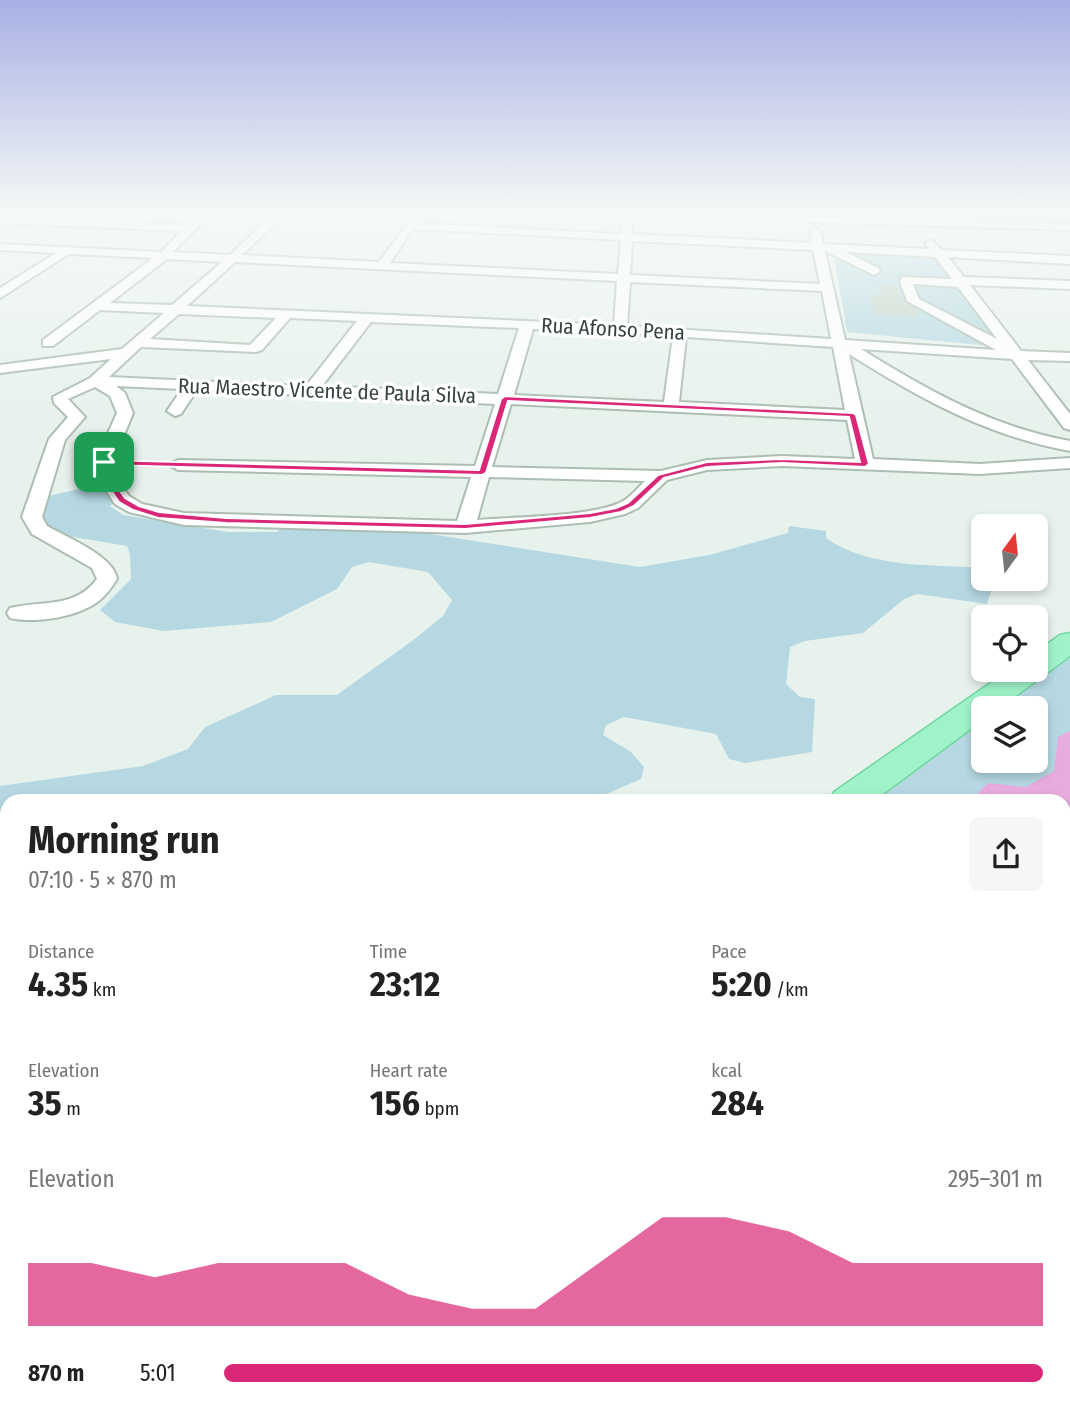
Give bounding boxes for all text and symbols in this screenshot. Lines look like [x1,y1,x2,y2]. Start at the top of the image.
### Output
street label: Rua Afonso Pena [540,312,686,346]
street label: Rua Maestro Vicente de Paula Silva [177,373,477,409]
pin [74,432,134,492]
icon: arrive [85,443,123,481]
north arrow [971,514,1048,592]
map controls [971,514,1048,773]
button: locate [971,605,1048,682]
button: layers [971,696,1048,773]
text: Morning run [28,817,220,863]
button: share [969,817,1043,891]
text: 07:10 · 5 × 870 m [28,866,177,894]
text: Distance [28,940,95,963]
text: Time [370,940,407,963]
text: Pace [711,940,747,963]
text: 4.35 [28,963,88,1005]
text: 23:12 [370,963,440,1005]
text: 5:20 [711,963,772,1005]
text: km [88,978,116,1001]
text: /km [772,978,809,1001]
text: Elevation [28,1059,100,1082]
text: Heart rate [370,1059,448,1082]
text: kcal [711,1059,742,1082]
text: 35 [28,1082,62,1124]
text: 156 [370,1082,420,1124]
text: 284 [711,1082,764,1124]
text: m [62,1097,81,1120]
text: bpm [420,1097,459,1120]
text: Elevation [28,1165,115,1193]
text: 295–301 m [948,1165,1043,1193]
text: 870 m [28,1359,84,1387]
text: 5:01 [140,1359,176,1387]

